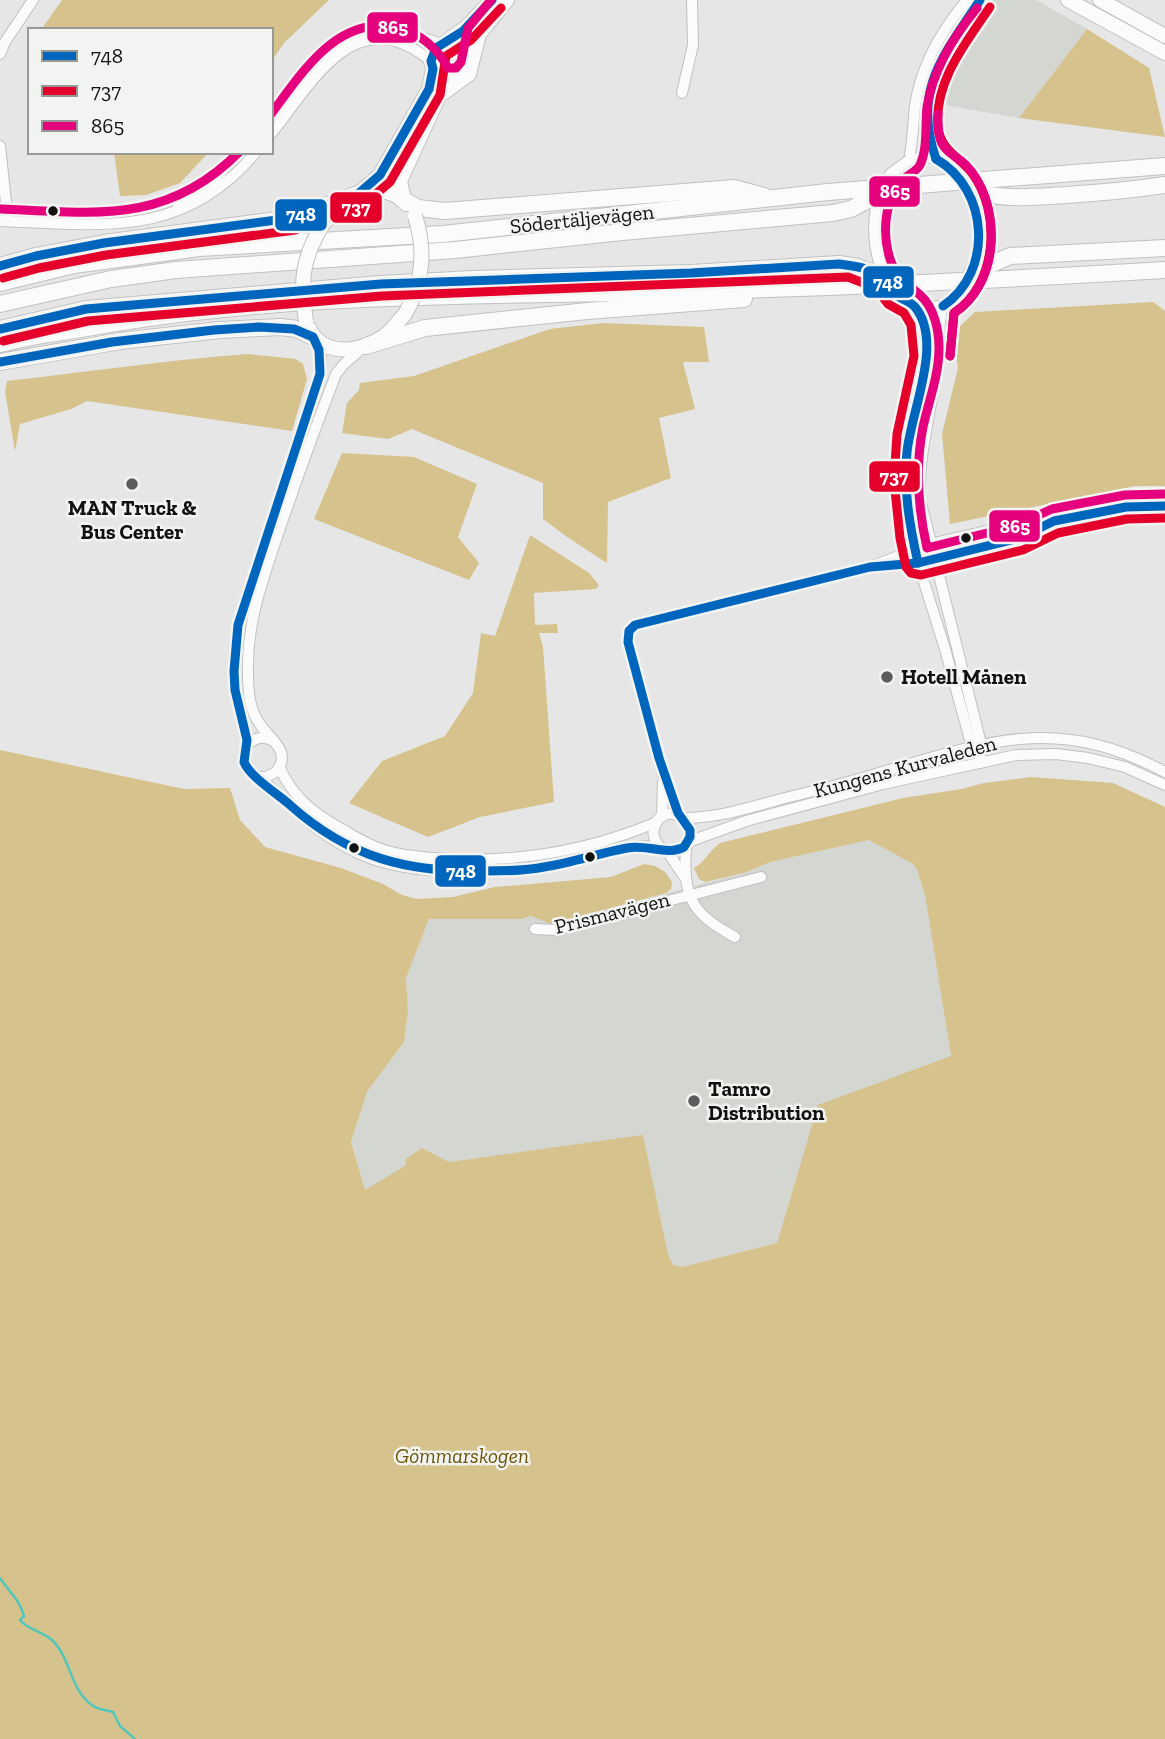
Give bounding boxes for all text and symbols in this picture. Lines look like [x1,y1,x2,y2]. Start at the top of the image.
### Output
line badge: 865 [366,11,419,44]
text: 865 [378,16,408,39]
legend [28,28,273,154]
text: 748 [91,43,123,68]
text: 737 [91,78,121,103]
text: 865 [91,113,124,138]
line badge: 865 [868,175,921,208]
text: 865 [880,180,910,203]
line badge: 737 [329,191,383,224]
text: 737 [342,196,371,219]
line badge: 748 [274,198,328,232]
street label: Södertäljevägen [509,199,655,239]
text: 748 [286,203,316,226]
unlabelled marker [46,204,60,218]
line badge: 748 [862,265,915,299]
text: 748 [873,271,903,294]
line badge: 737 [868,460,921,493]
text: 737 [880,465,909,488]
marker: MAN Truck & Bus Center [124,476,140,492]
place label: MAN Truck & Bus Center [68,495,197,544]
line badge: 865 [988,509,1041,543]
text: 865 [1000,515,1030,538]
unlabelled marker [959,531,973,545]
place label: Hotell Månen [901,664,1027,689]
marker: Hotell Månen [879,669,895,685]
street label: Kungens Kurvaleden [811,730,999,803]
unlabelled marker [347,841,361,855]
unlabelled marker [583,850,597,864]
line badge: 748 [434,854,487,888]
text: 748 [446,860,476,883]
street label: Prismavägen [552,886,672,939]
place label: Tamro Distribution [708,1076,825,1125]
marker: Tamro Distribution [686,1093,702,1109]
park label: Gömmarskogen [395,1443,529,1468]

